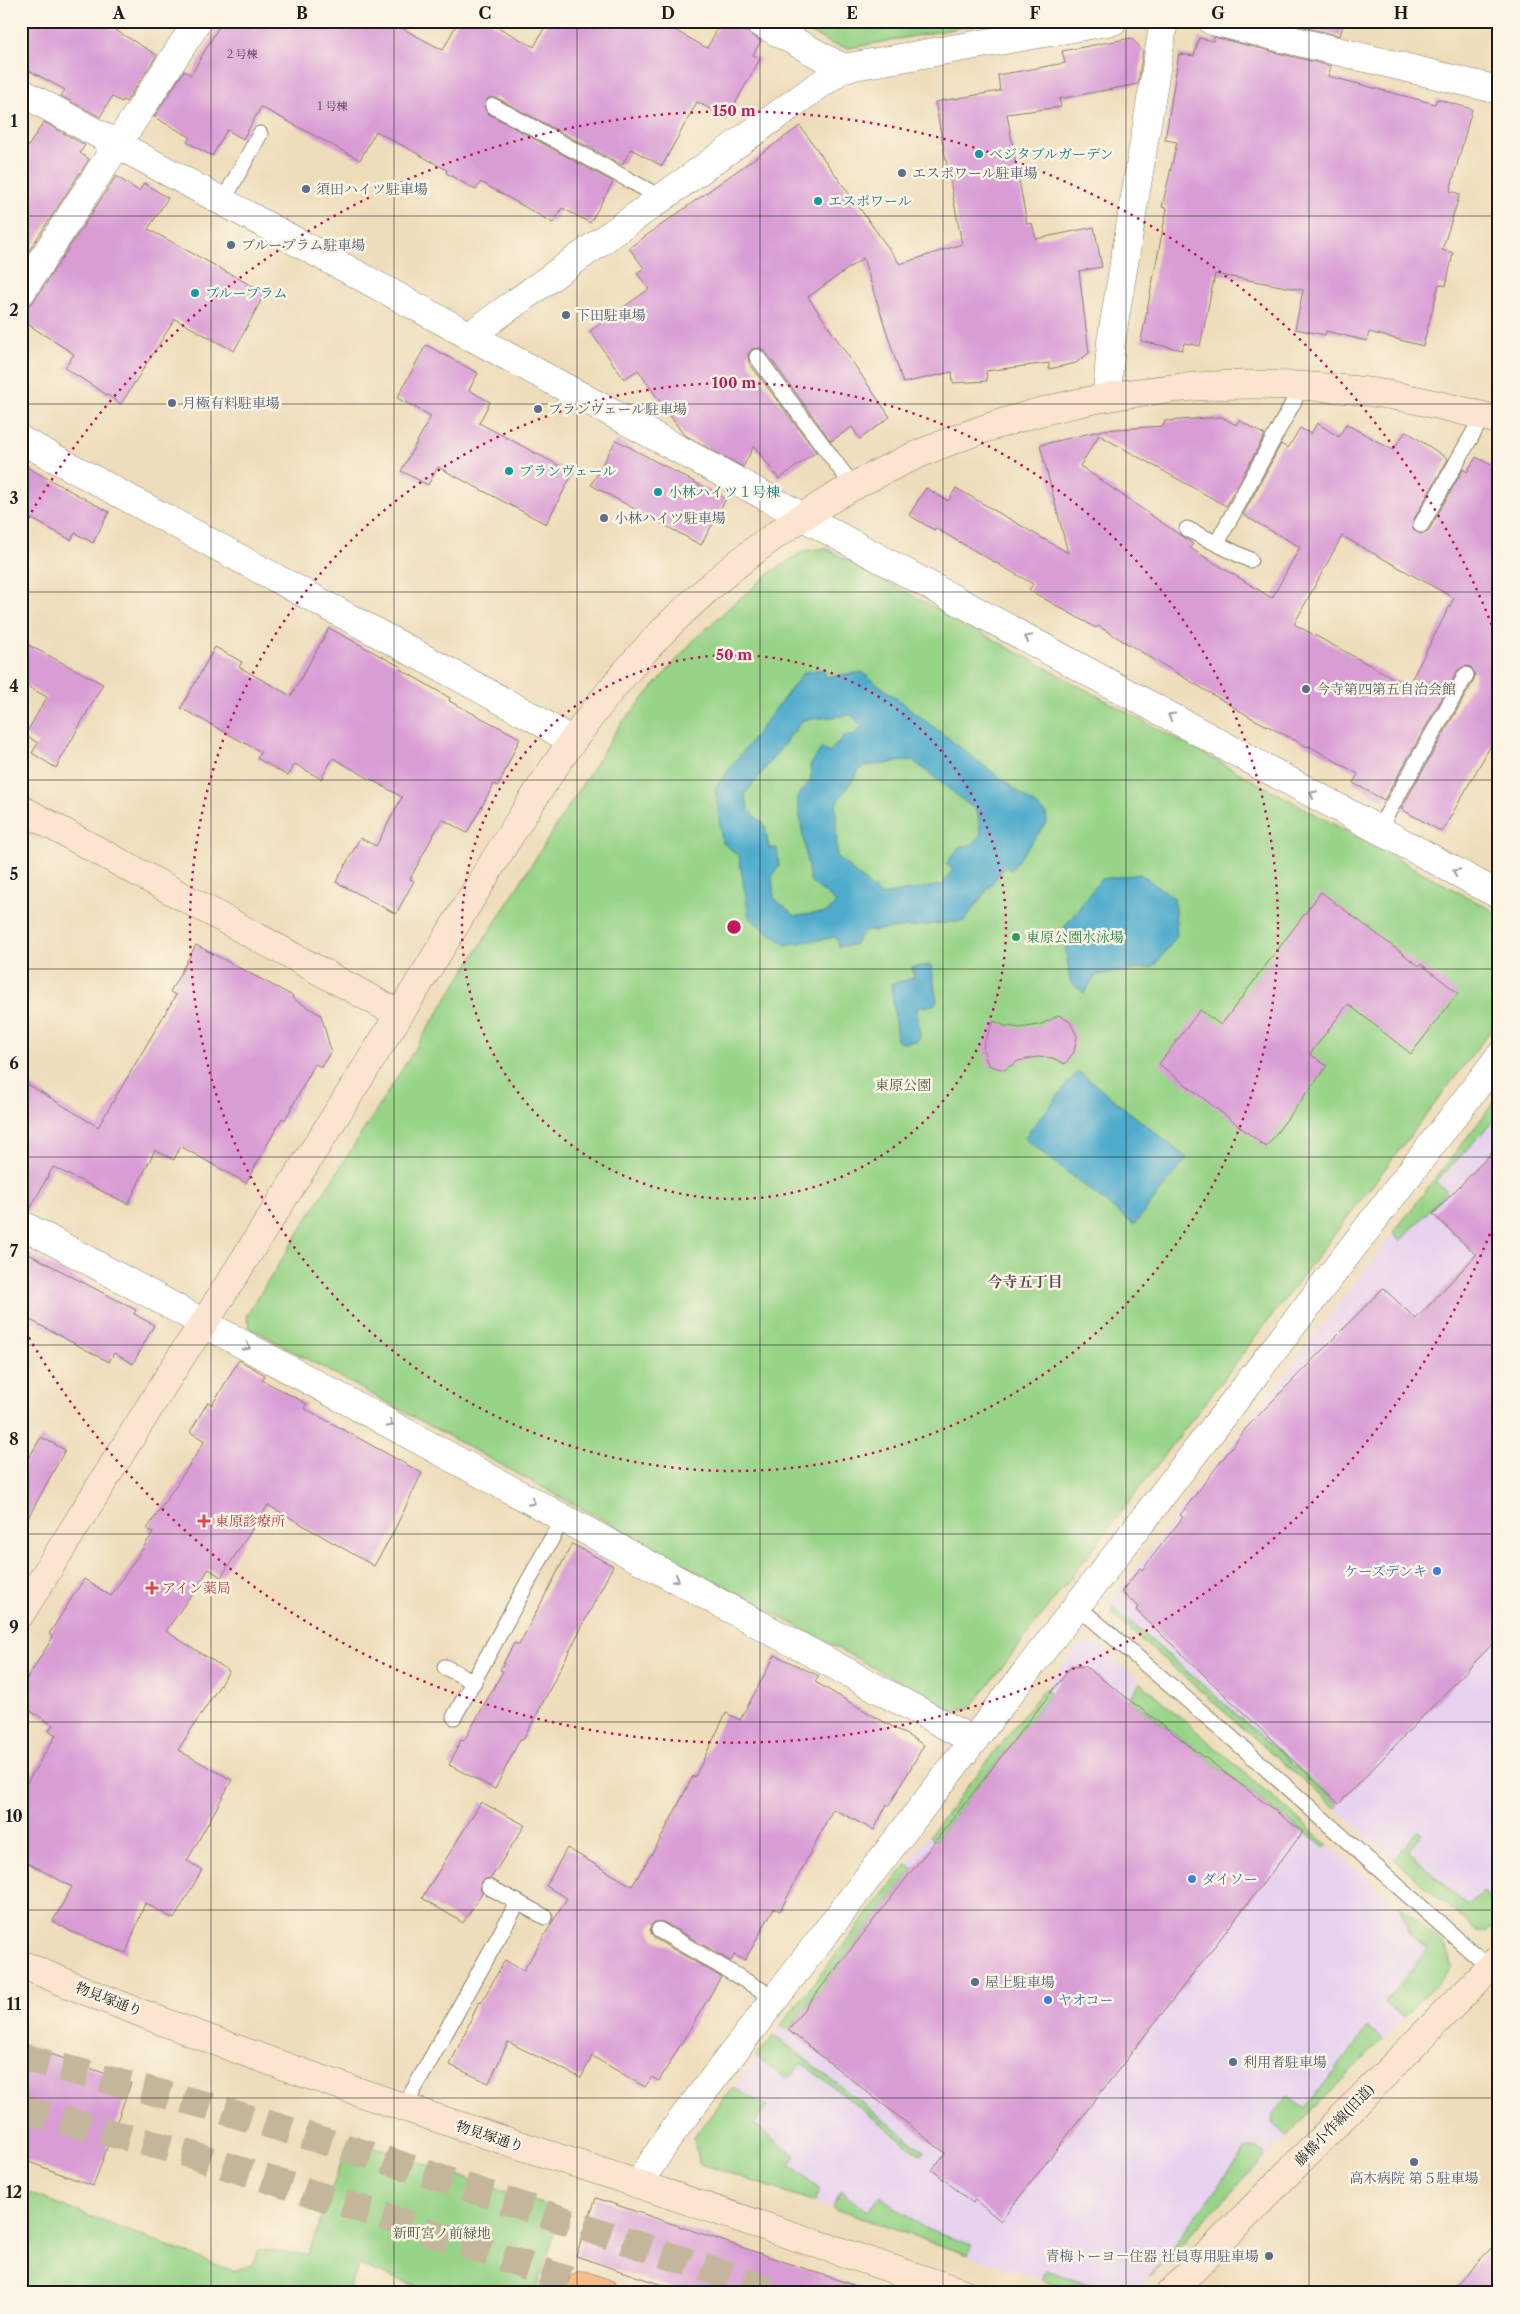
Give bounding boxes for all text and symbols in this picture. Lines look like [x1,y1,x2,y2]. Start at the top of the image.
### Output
text: A [112,3,126,23]
text: B [296,3,308,23]
text: C [479,3,491,23]
text: D [661,3,675,23]
text: E [846,3,858,23]
text: F [1030,3,1041,23]
text: G [1211,3,1225,23]
text: H [1394,3,1408,23]
house number: ２号棟 [225,47,258,61]
house number: １号棟 [315,99,348,113]
text: 150 m [712,101,756,120]
text: 1 [10,111,18,131]
place label: ベジタブルガーデン [989,145,1114,163]
marker: ベジタブルガーデン [973,148,985,160]
place label: エスポワール駐車場 [912,164,1038,182]
marker: エスポワール駐車場 [896,167,908,179]
place label: 須田ハイツ駐車場 [316,180,428,198]
marker: 須田ハイツ駐車場 [300,183,312,195]
place label: エスポワール [828,192,912,210]
marker: エスポワール [812,195,824,207]
place label: ブループラム駐車場 [241,236,366,254]
marker: ブループラム駐車場 [225,239,237,251]
place label: ブループラム [205,284,288,302]
marker: ブループラム [189,287,201,299]
text: 2 [9,300,19,320]
place label: 下田駐車場 [576,306,646,324]
marker: 下田駐車場 [560,309,572,321]
text: 100 m [712,373,756,392]
place label: 月極有料駐車場 [182,394,280,412]
marker: 月極有料駐車場 [166,397,178,409]
place label: ブランヴェール駐車場 [548,400,687,418]
marker: ブランヴェール駐車場 [532,403,544,415]
place label: ブランヴェール [519,462,616,480]
marker: ブランヴェール [503,465,515,477]
place label: 小林ハイツ１号棟 [668,483,780,501]
marker: 小林ハイツ１号棟 [652,486,664,498]
text: 3 [9,488,19,508]
place label: 小林ハイツ駐車場 [614,509,726,527]
marker: 小林ハイツ駐車場 [598,512,610,524]
one-way arrow [1024,634,1033,644]
text: 50 m [716,645,752,664]
text: 4 [9,676,19,696]
place label: 今寺第四第五自治会館 [1316,680,1456,698]
marker: 今寺第四第五自治会館 [1300,683,1312,695]
one-way arrow [1167,712,1176,722]
one-way arrow [1309,791,1318,801]
text: 5 [10,864,19,884]
one-way arrow [1452,868,1461,878]
centre of rings [725,918,743,936]
place label: 東原公園水泳場 [1026,928,1124,946]
marker: 東原公園水泳場 [1010,931,1022,943]
text: 6 [9,1053,19,1073]
park label: 東原公園 [875,1076,931,1094]
text: 7 [10,1241,19,1261]
district label: 今寺五丁目 [987,1272,1063,1291]
one-way arrow [242,1340,251,1350]
one-way arrow [384,1418,393,1428]
text: 8 [9,1429,19,1449]
one-way arrow [527,1496,536,1506]
place label: 東原診療所 [215,1512,285,1530]
marker: 東原診療所 [197,1514,211,1528]
place label: ケーズデンキ [1344,1562,1427,1580]
marker: ケーズデンキ [1431,1565,1443,1577]
one-way arrow [670,1573,679,1583]
place label: アイン薬局 [162,1579,231,1597]
marker: アイン薬局 [146,1582,158,1594]
text: 9 [9,1617,19,1637]
text: 10 [5,1806,23,1826]
place label: ダイソー [1202,1870,1258,1888]
marker: ダイソー [1186,1873,1198,1885]
place label: 屋上駐車場 [985,1973,1055,1991]
marker: 屋上駐車場 [969,1976,981,1988]
street label: 物見塚通り [73,1978,145,2020]
place label: ヤオコー [1058,1991,1113,2009]
text: 11 [7,1994,22,2014]
marker: ヤオコー [1042,1994,1054,2006]
place label: 利用者駐車場 [1243,2053,1327,2071]
marker: 利用者駐車場 [1227,2056,1239,2068]
street label: 藤橋小作線(旧道) [1291,2080,1377,2170]
street label: 物見塚通り [454,2117,526,2155]
marker: 高木病院 第５駐車場 [1408,2156,1420,2168]
place label: 高木病院 第５駐車場 [1349,2169,1479,2187]
text: 12 [6,2182,22,2202]
park label: 新町宮ノ前緑地 [393,2224,491,2242]
place label: 青梅トーヨ－住器 社員専用駐車場 [1045,2247,1259,2265]
marker: 青梅トーヨ－住器 社員専用駐車場 [1263,2250,1275,2262]

